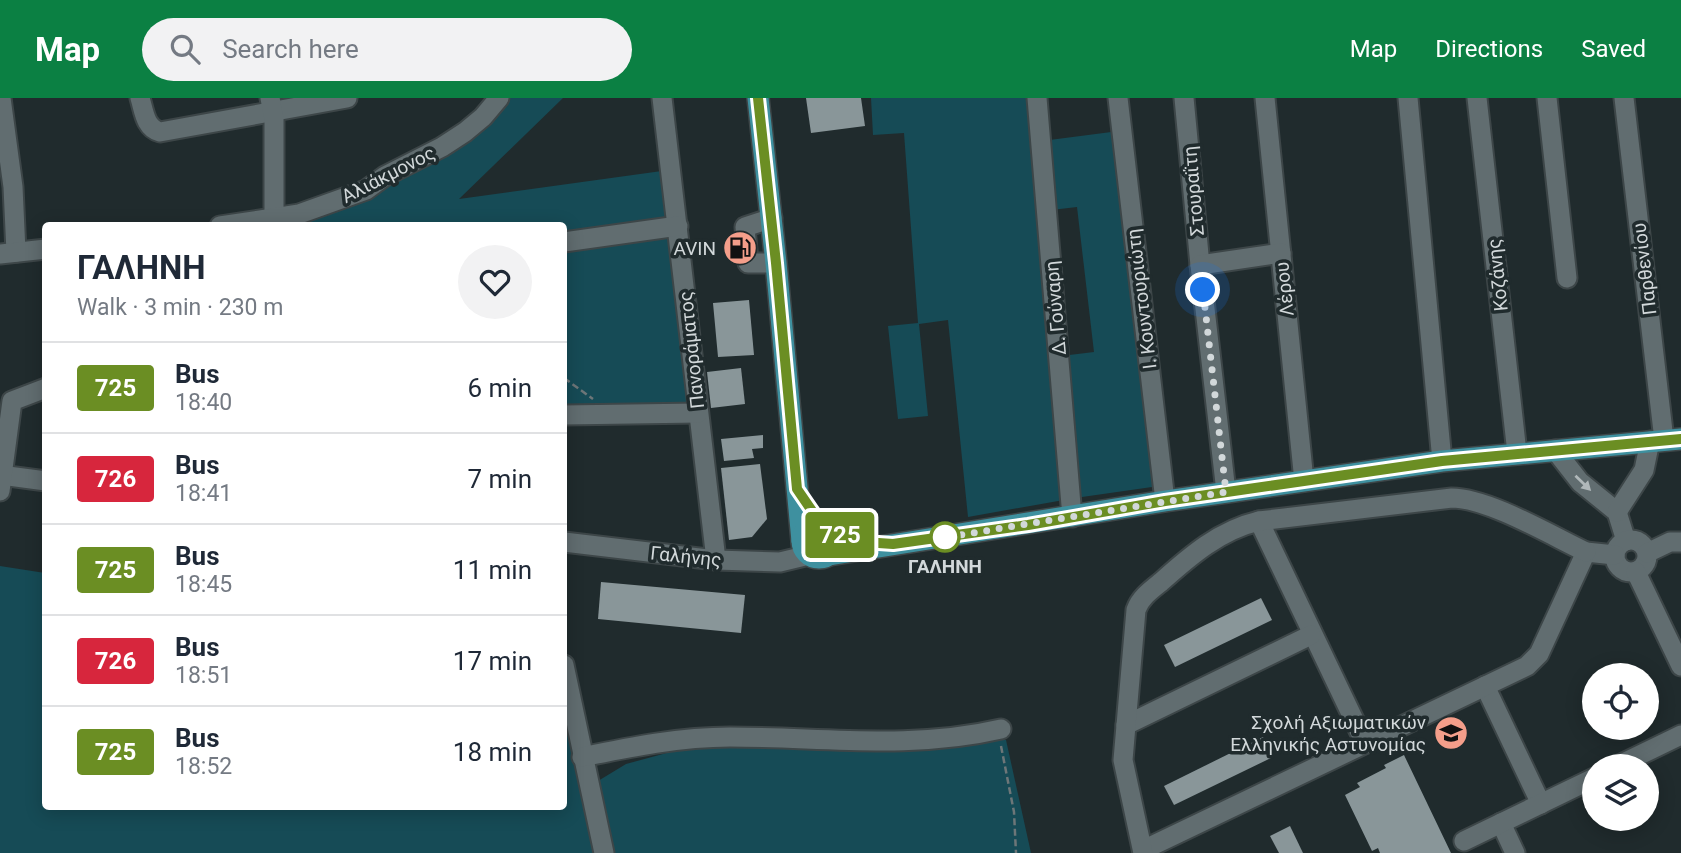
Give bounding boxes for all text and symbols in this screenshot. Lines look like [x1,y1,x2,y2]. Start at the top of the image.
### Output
search box [142,18,632,81]
text: Map [35,30,100,69]
icon: search [166,30,204,68]
text: Search here [222,34,359,64]
text: Map [1350,35,1397,63]
text: Directions [1435,35,1543,63]
text: Saved [1581,35,1646,63]
street label: Αλιάκμονος [338,141,439,208]
street label: Στουραΐτη [1178,145,1209,237]
street label: Παρθενίου [1627,222,1662,316]
street label: Ι. Κουντουριώτη [1121,227,1162,370]
fuel station icon: AVIN [721,229,759,267]
place label: AVIN [674,237,716,260]
street label: Κοζάνης [1482,237,1513,312]
button: heart [458,245,532,319]
text: ΓΑΛΗΝΗ [77,248,206,287]
street label: Δ. Γούναρη [1040,260,1071,356]
street label: Λέρου [1270,261,1299,317]
your location [1185,272,1220,307]
street label: Πανοράματος [674,290,709,410]
text: Walk · 3 min · 230 m [77,294,283,321]
text: Bus [175,359,220,389]
text: 6 min [467,373,532,403]
text: 725 [95,374,136,402]
text: 18:40 [175,389,232,416]
text: Bus [175,450,220,480]
text: 7 min [467,464,532,494]
text: 726 [95,465,136,493]
one-way arrow [1574,475,1591,491]
text: 18:41 [175,480,232,507]
line badge: 725 [800,512,880,558]
text: 725 [819,521,861,549]
marker: ΓΑΛΗΝΗ [930,522,960,552]
text: Bus [175,541,220,571]
street label: Γαλήνης [649,541,723,572]
text: 11 min [453,555,532,585]
place label: ΓΑΛΗΝΗ [908,555,982,578]
text: 725 [95,556,136,584]
text: 18:45 [175,571,232,598]
text: Bus [175,632,220,662]
text: 17 min [453,646,532,676]
text: 726 [95,647,136,675]
text: 18:51 [175,662,232,689]
map controls [1582,663,1659,831]
button: locate [1582,663,1659,740]
place label: Σχολή Αξιωματικών Ελληνικής Αστυνομίας [1230,711,1426,756]
school or university icon: Σχολή Αξιωματικών Ελληνικής Αστυνομίας [1432,714,1470,752]
text: Bus [175,723,220,753]
text: 18 min [453,737,532,767]
text: 725 [95,738,136,766]
text: 18:52 [175,753,232,780]
button: layers [1582,754,1659,831]

